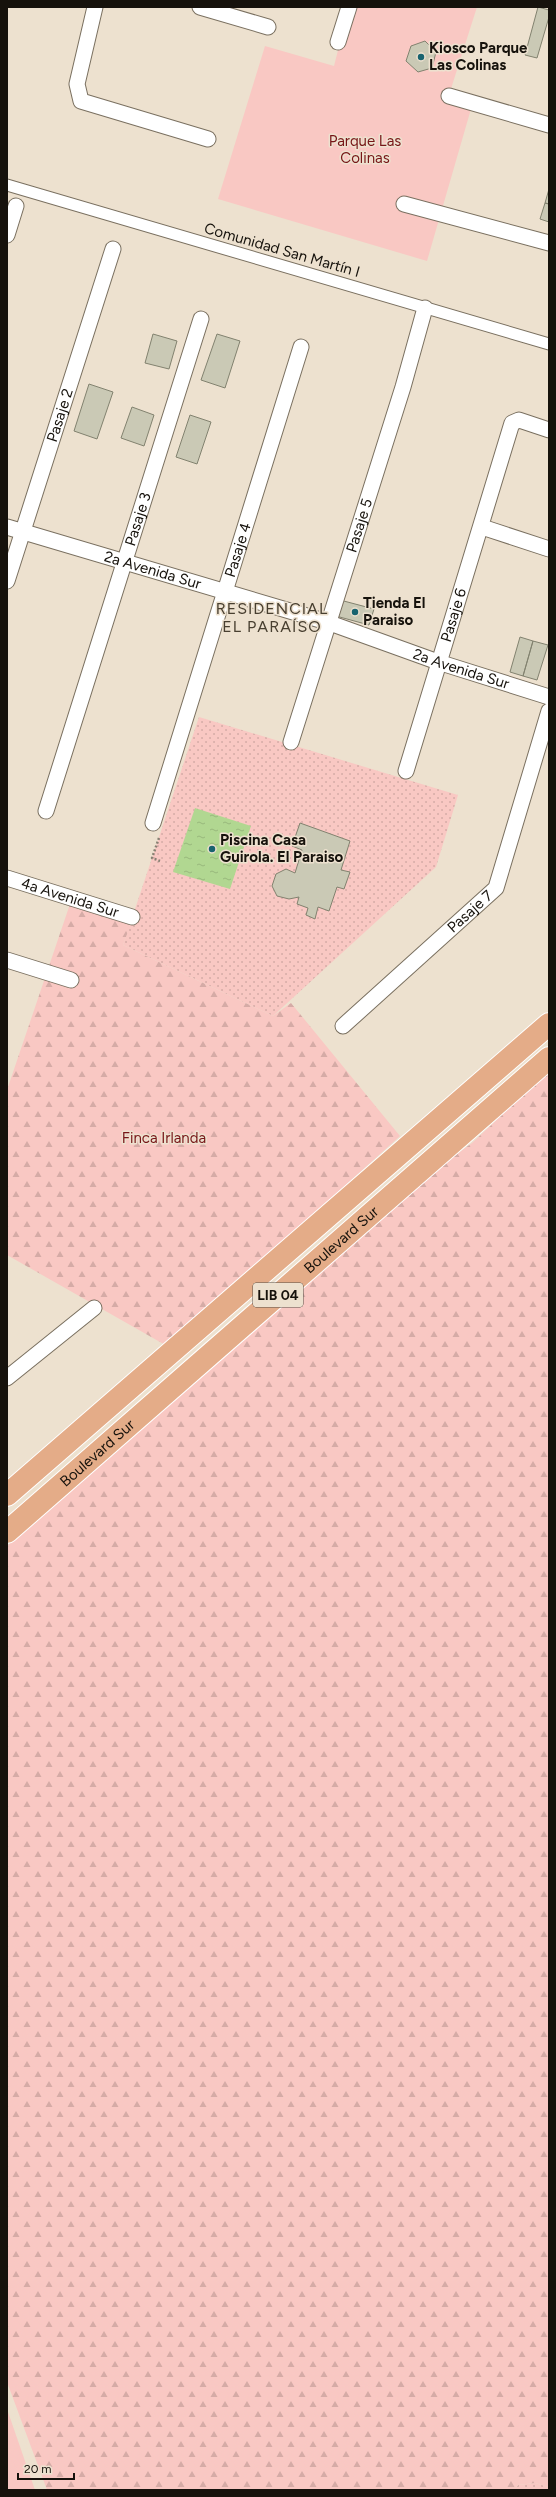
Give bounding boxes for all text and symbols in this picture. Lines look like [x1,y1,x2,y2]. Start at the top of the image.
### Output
place label: Kiosco Parque Las Colinas [429,39,528,74]
marker: Kiosco Parque Las Colinas [416,52,426,62]
park label: Parque Las Colinas [329,132,401,167]
street label: Comunidad San Martín I [202,219,362,281]
street label: Pasaje 2 [43,386,77,444]
street label: Pasaje 3 [121,490,155,548]
street label: Pasaje 5 [342,496,376,555]
street label: Pasaje 4 [221,520,255,579]
street label: 2a Avenida Sur [102,547,203,593]
street label: Pasaje 6 [437,586,470,644]
place label: Tienda El Paraiso [363,594,426,629]
district label: RESIDENCIAL EL PARAÍSO [216,599,328,636]
marker: Tienda El Paraiso [350,607,360,617]
street label: 2a Avenida Sur [411,645,512,693]
place label: Piscina Casa Guirola. El Paraiso [220,831,344,866]
marker: Piscina Casa Guirola. El Paraiso [207,844,217,854]
street label: 4a Avenida Sur [19,874,121,921]
street label: Pasaje 7 [444,886,496,937]
park label: Finca Irlanda [122,1129,206,1147]
street label: Boulevard Sur [300,1202,382,1277]
road number: LIB 04 [253,1283,303,1307]
street label: Boulevard Sur [56,1416,138,1490]
scale bar [18,2455,74,2481]
text: 20 m [24,2462,52,2476]

